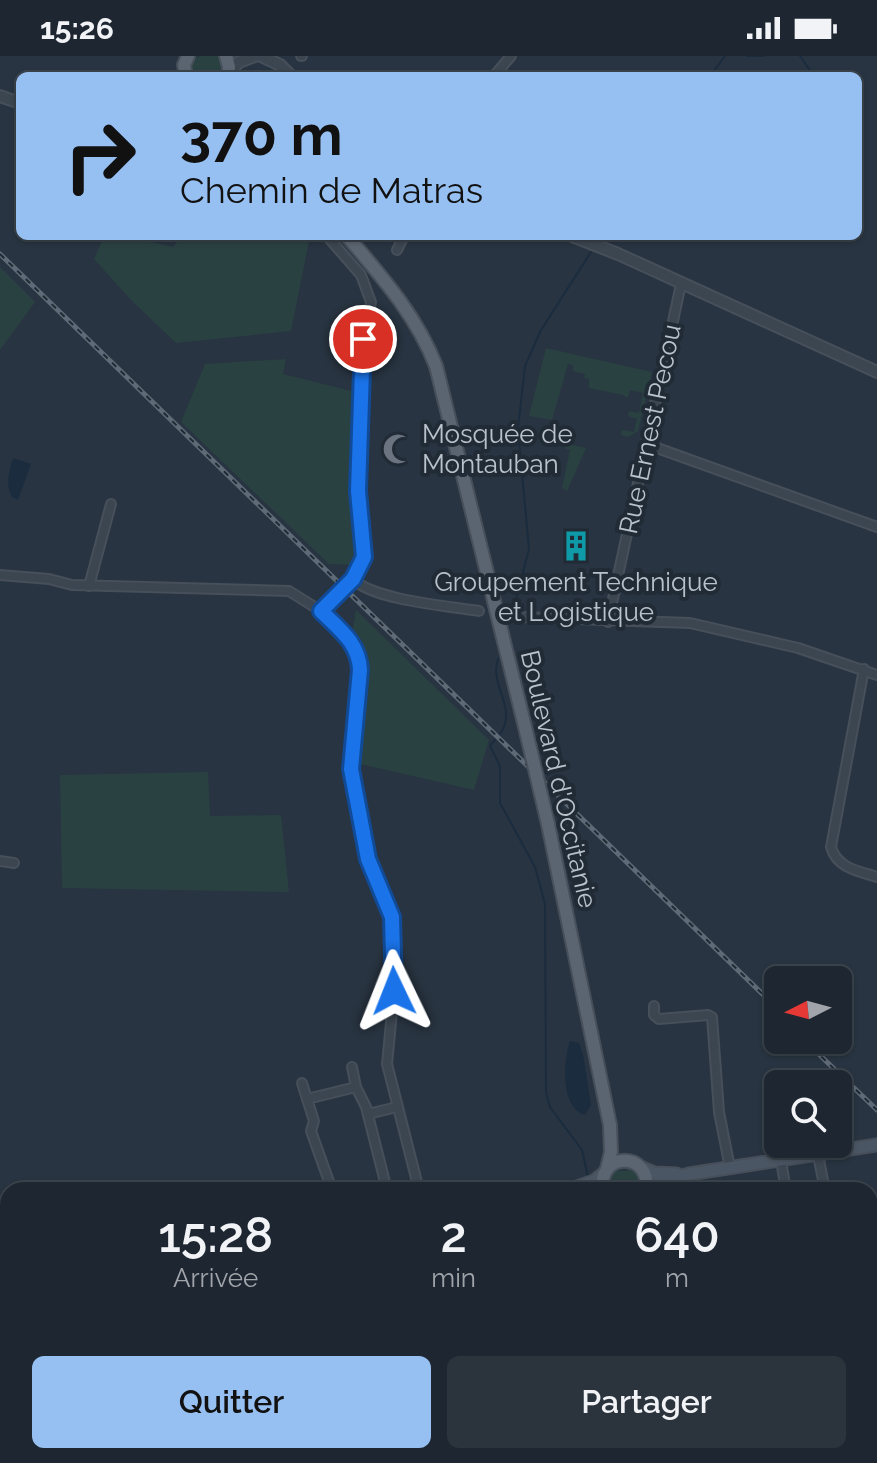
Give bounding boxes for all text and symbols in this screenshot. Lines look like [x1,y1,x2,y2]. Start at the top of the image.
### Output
text: 15:26 [40,11,114,46]
text: 370 m [180,102,343,168]
icon: right [48,104,152,208]
text: Chemin de Matras [180,169,483,211]
pin [329,305,397,373]
icon: arrive [341,317,385,361]
street label: Rue Ernest Pecou [613,321,687,537]
place label: Mosquée de Montauban [422,419,573,479]
mosque icon: Mosquée de Montauban [381,432,415,466]
building icon: Groupement Technique et Logistique [559,529,593,563]
place label: Groupement Technique et Logistique [434,567,718,627]
street label: Boulevard d'Occitanie [515,647,603,911]
position arrow [352,949,436,1033]
north arrow [764,966,852,1054]
map controls [764,966,852,1158]
button: search [764,1070,852,1158]
text: 15:28 [158,1207,273,1263]
text: 2 [440,1207,467,1263]
text: 640 [634,1207,720,1263]
text: Arrivée [173,1263,258,1293]
text: min [431,1263,476,1293]
text: m [665,1263,689,1293]
button: Quitter [32,1356,431,1448]
button: Partager [447,1356,846,1448]

